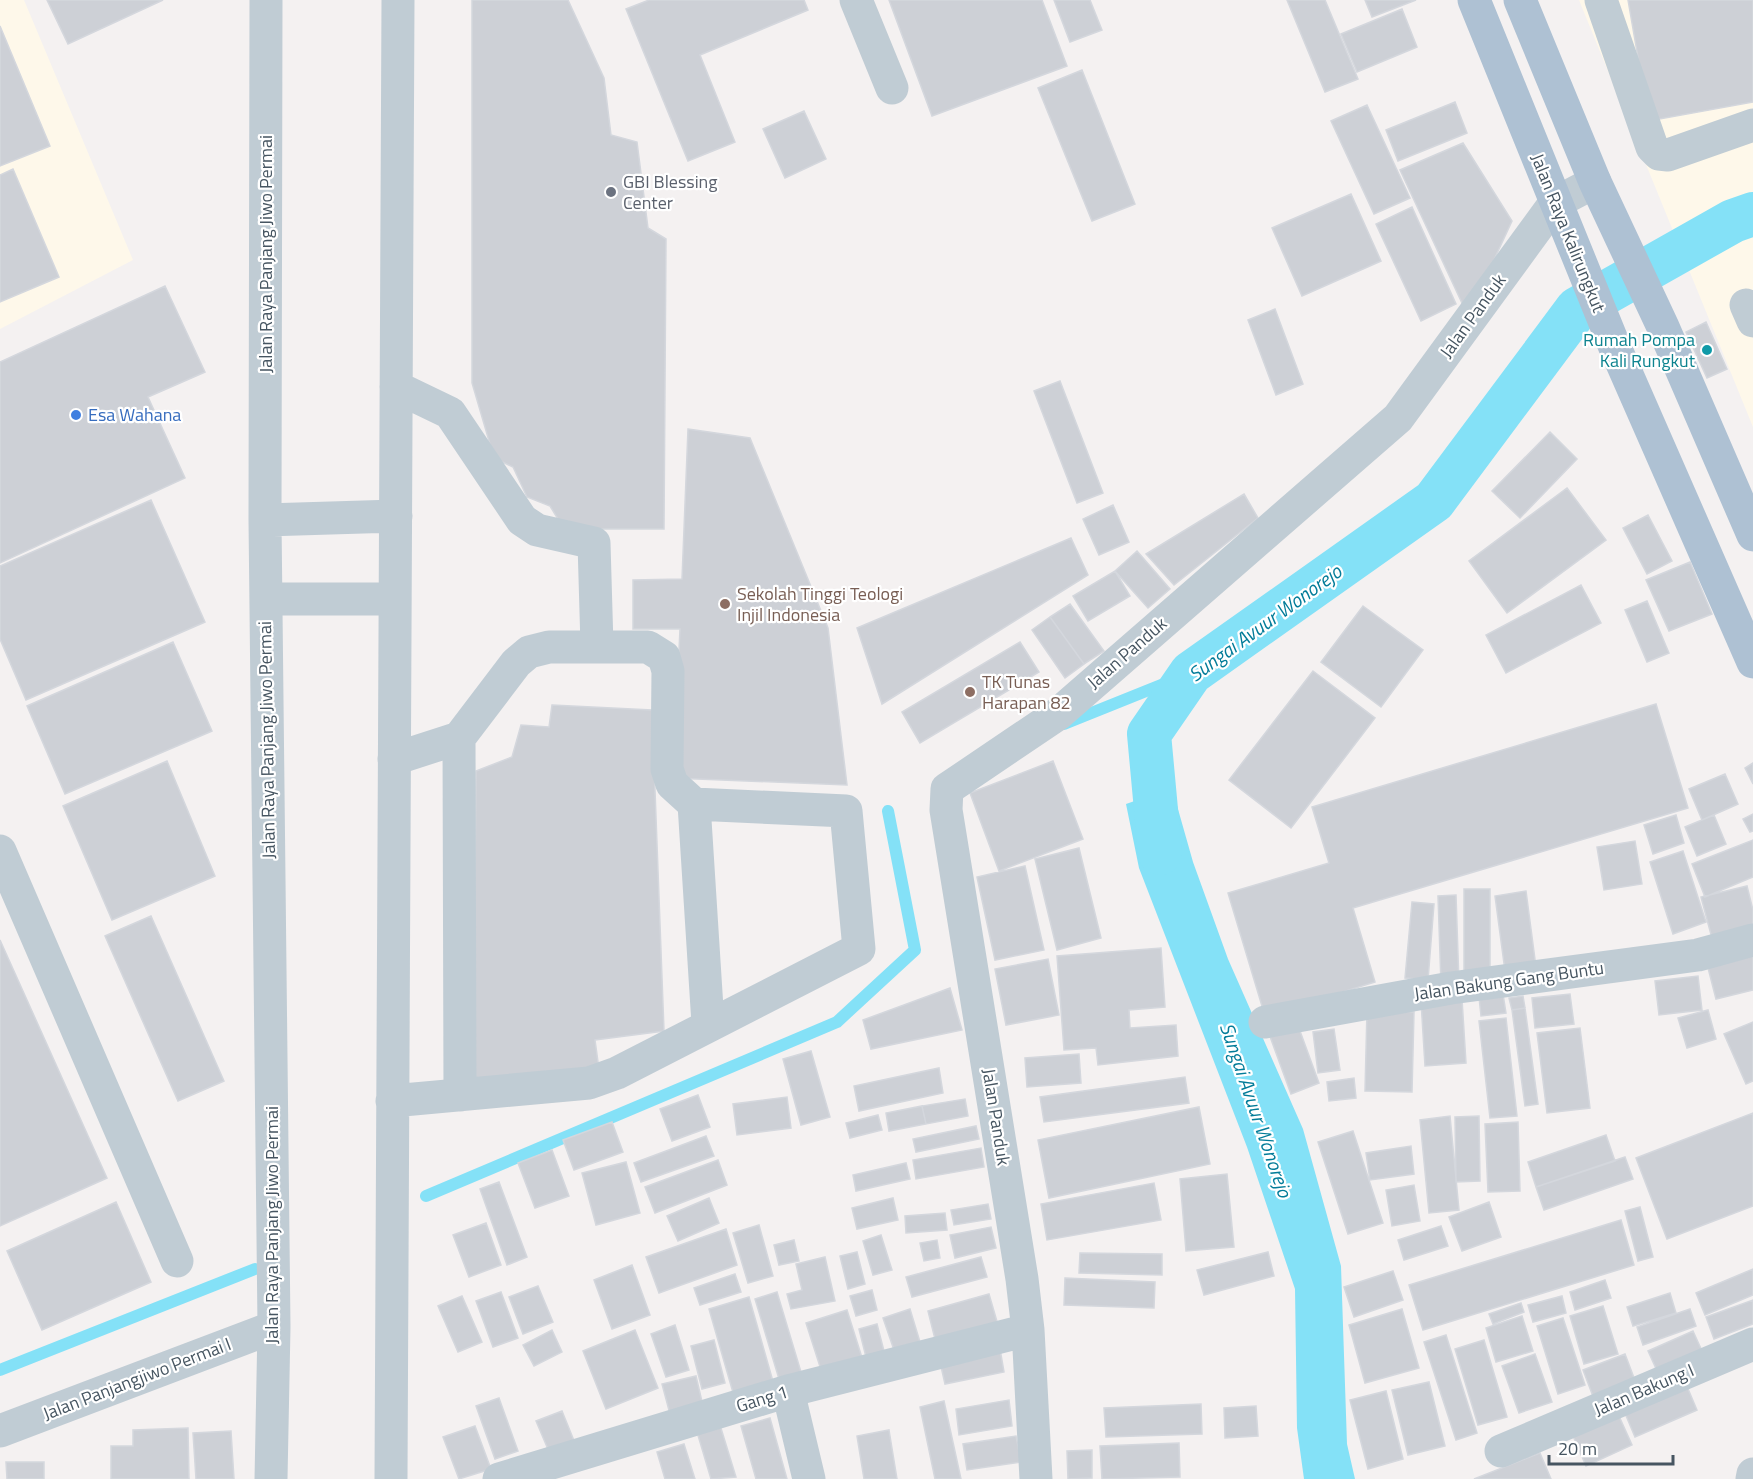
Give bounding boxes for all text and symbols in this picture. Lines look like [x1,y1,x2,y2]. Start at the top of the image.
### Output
street label: Jalan Raya Panjang Jiwo Permai [252,135,279,373]
street label: Jalan Raya Kalirungkut [1524,149,1613,317]
place label: GBI Blessing Center [623,168,718,216]
marker: GBI Blessing Center [604,185,618,199]
street label: Jalan Panduk [1433,268,1513,363]
place label: Rumah Pompa Kali Rungkut [1583,326,1696,374]
marker: Rumah Pompa Kali Rungkut [1700,343,1714,357]
place label: Esa Wahana [88,401,181,428]
marker: Esa Wahana [69,408,83,422]
water label: Sungai Avuur Wonorejo [1181,556,1349,689]
place label: Sekolah Tinggi Teologi Injil Indonesia [737,580,903,628]
marker: Sekolah Tinggi Teologi Injil Indonesia [718,597,732,611]
street label: Jalan Panduk [1081,610,1173,695]
street label: Jalan Raya Panjang Jiwo Permai [251,621,282,859]
place label: TK Tunas Harapan 82 [982,668,1071,716]
marker: TK Tunas Harapan 82 [963,685,977,699]
street label: Jalan Bakung Gang Buntu [1412,954,1606,1007]
water label: Sungai Avuur Wonorejo [1212,1018,1301,1203]
street label: Jalan Panduk [975,1066,1018,1168]
street label: Jalan Raya Panjang Jiwo Permai [258,1106,285,1344]
street label: Jalan Panjangjiwo Permai I [39,1330,235,1427]
street label: Jalan Bakung I [1589,1356,1698,1423]
street label: Gang 1 [733,1378,791,1419]
scale bar [1549,1428,1674,1466]
text: 20 m [1558,1435,1597,1462]

